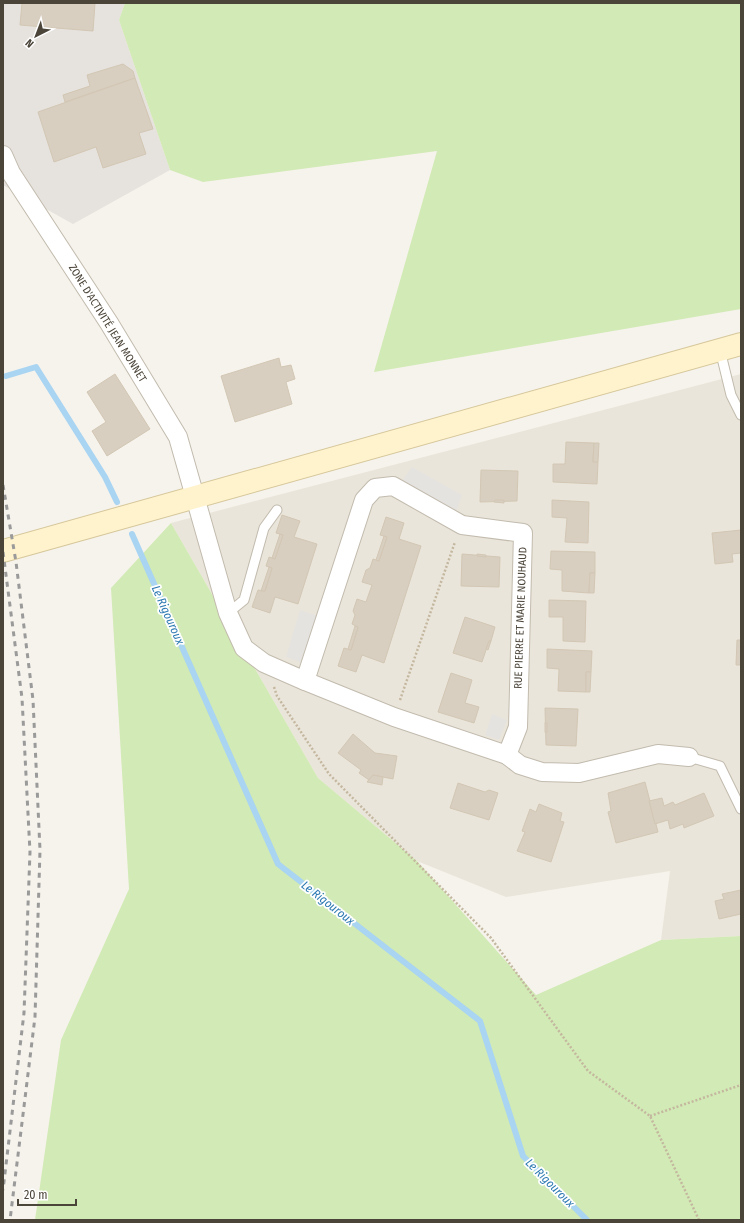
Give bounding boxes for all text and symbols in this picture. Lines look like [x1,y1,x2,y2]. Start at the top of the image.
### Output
north arrow [16,16,56,56]
text: N [23,36,36,50]
street label: ZONE D'ACTIVITÉ JEAN MONNET [66,261,151,385]
street label: RUE PIERRE ET MARIE NOUHAUD [512,547,529,689]
water label: Le Rigouroux [149,583,188,647]
water label: Le Rigouroux [299,878,358,928]
water label: Le Rigouroux [523,1156,578,1211]
scale bar [18,1181,76,1207]
text: 20 m [24,1188,48,1202]

